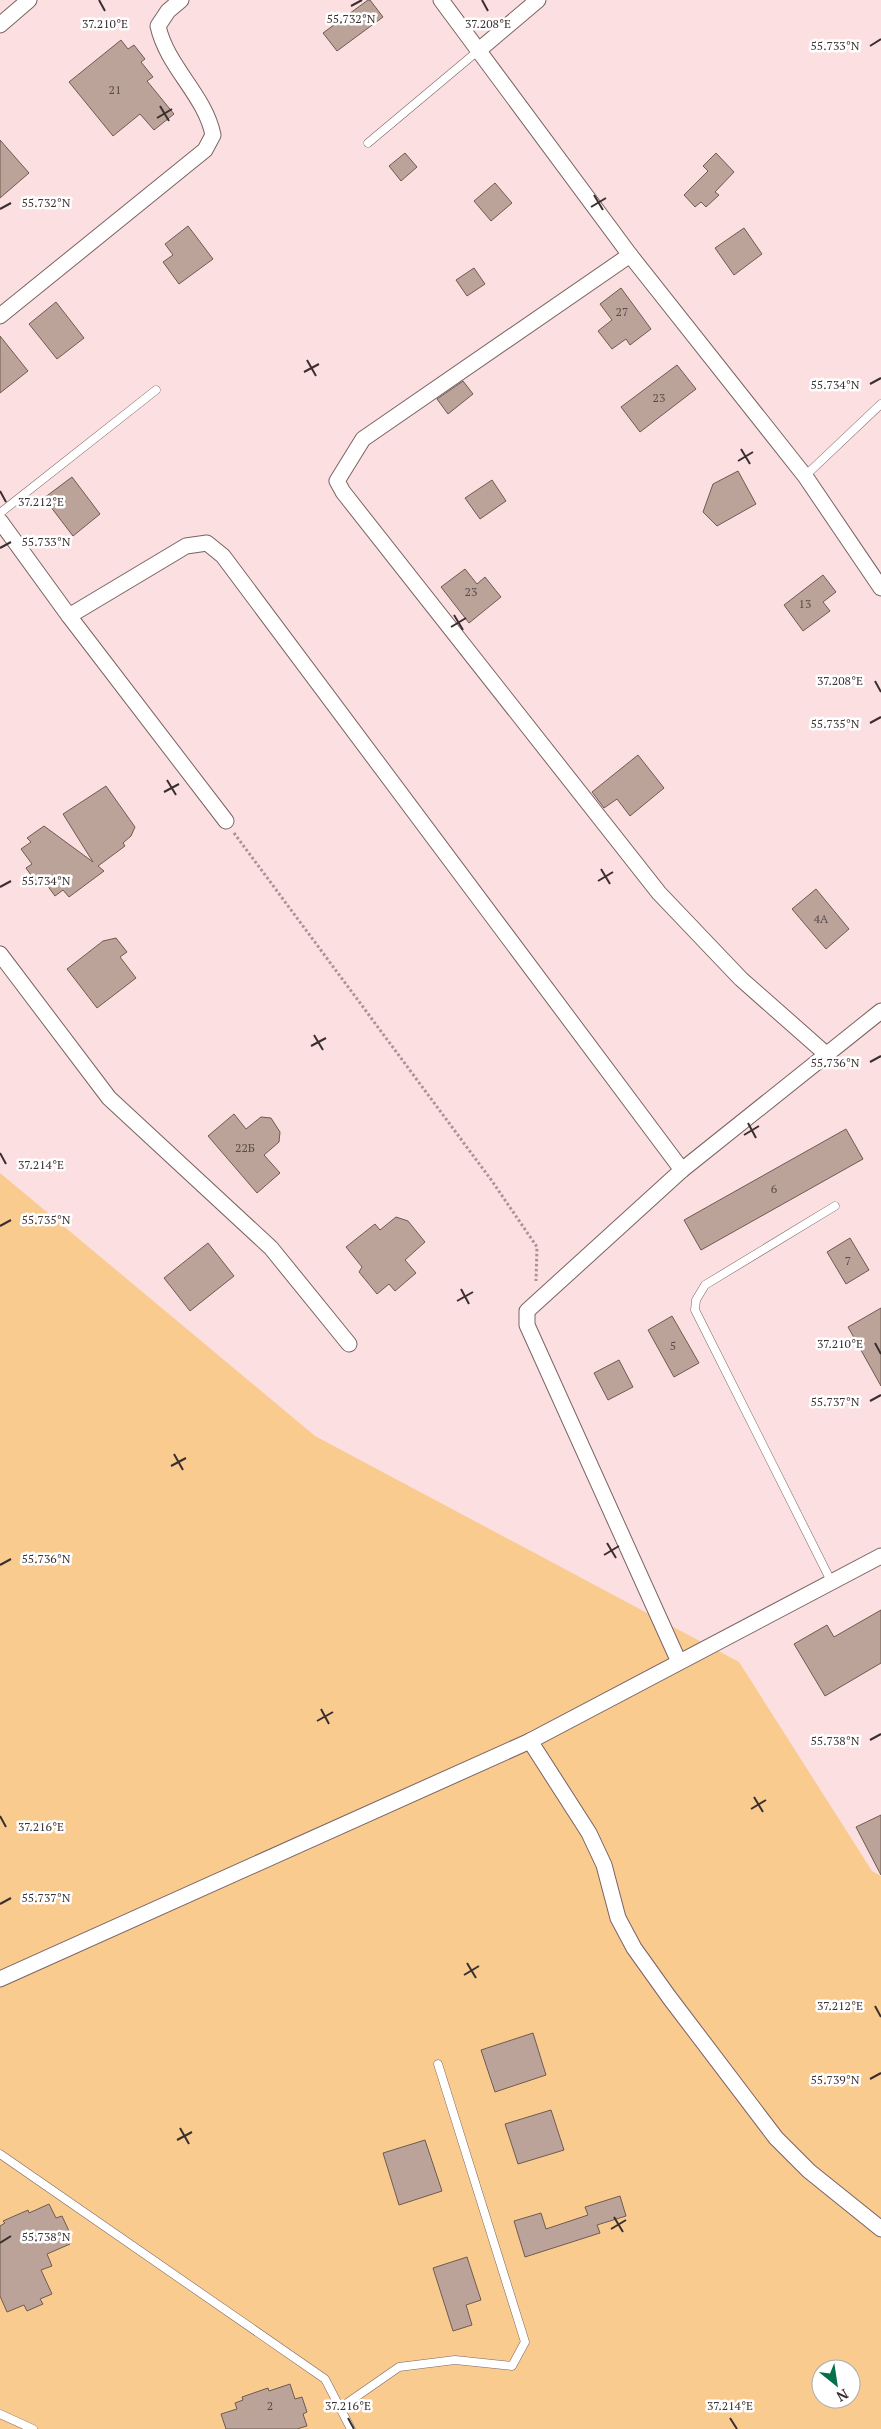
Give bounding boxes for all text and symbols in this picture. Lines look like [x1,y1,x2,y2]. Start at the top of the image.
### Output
text: 55.732°N [326,11,376,26]
text: 37.210°E [82,16,128,31]
text: 37.208°E [465,16,511,31]
text: 55.733°N [810,38,860,53]
house number: 21 [109,82,121,97]
text: 55.732°N [21,195,71,210]
house number: 27 [616,304,628,319]
text: 55.734°N [810,377,860,392]
house number: 23 [653,390,665,405]
text: 37.212°E [18,494,64,509]
text: 55.733°N [21,534,71,549]
house number: 23 [465,584,477,599]
house number: 13 [799,596,811,611]
text: 37.208°E [817,673,863,688]
text: 55.735°N [810,716,860,731]
text: 55.734°N [21,873,71,888]
house number: 4А [814,911,829,926]
text: 55.736°N [810,1055,860,1070]
house number: 22Б [235,1140,255,1155]
text: 37.214°E [18,1157,64,1172]
house number: 6 [771,1181,778,1196]
text: 55.735°N [21,1212,71,1227]
house number: 7 [845,1253,851,1268]
text: 37.210°E [817,1336,863,1351]
house number: 5 [670,1338,676,1353]
text: 55.737°N [810,1394,860,1409]
text: 55.736°N [21,1551,71,1566]
text: 55.738°N [810,1733,860,1748]
text: 37.216°E [18,1819,64,1834]
text: 55.737°N [21,1890,71,1905]
text: 37.212°E [817,1998,863,2013]
text: 55.739°N [810,2072,860,2087]
text: 55.738°N [21,2229,71,2244]
north arrow [811,2359,861,2409]
text: N [833,2385,852,2407]
house number: 2 [267,2398,273,2413]
text: 37.216°E [325,2398,371,2413]
text: 37.214°E [707,2398,753,2413]

